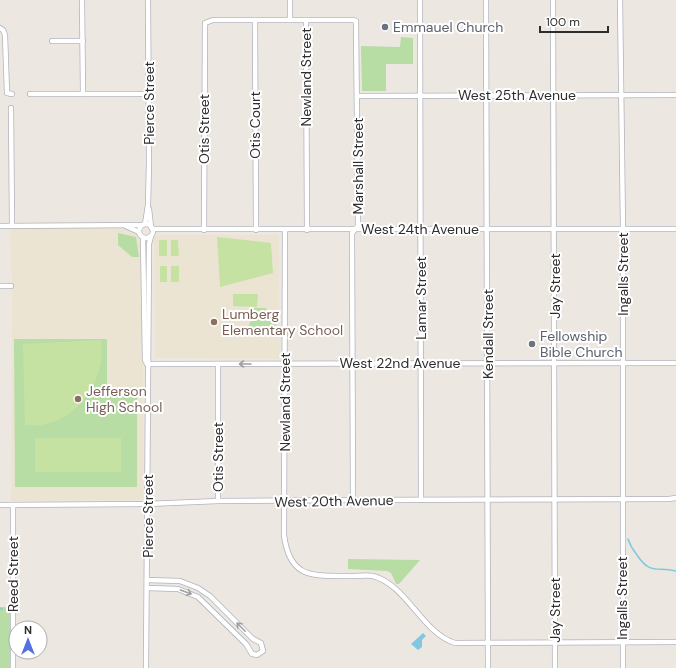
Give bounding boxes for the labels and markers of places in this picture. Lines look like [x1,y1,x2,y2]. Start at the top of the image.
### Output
place label: Emmauel Church [393,18,503,36]
marker: Emmauel Church [380,22,390,32]
place label: Lumberg Elementary School [222,305,343,339]
marker: Lumberg Elementary School [209,317,219,327]
place label: Fellowship Bible Church [540,327,622,361]
marker: Fellowship Bible Church [527,339,537,349]
place label: Jefferson High School [86,382,162,416]
marker: Jefferson High School [73,394,83,404]

